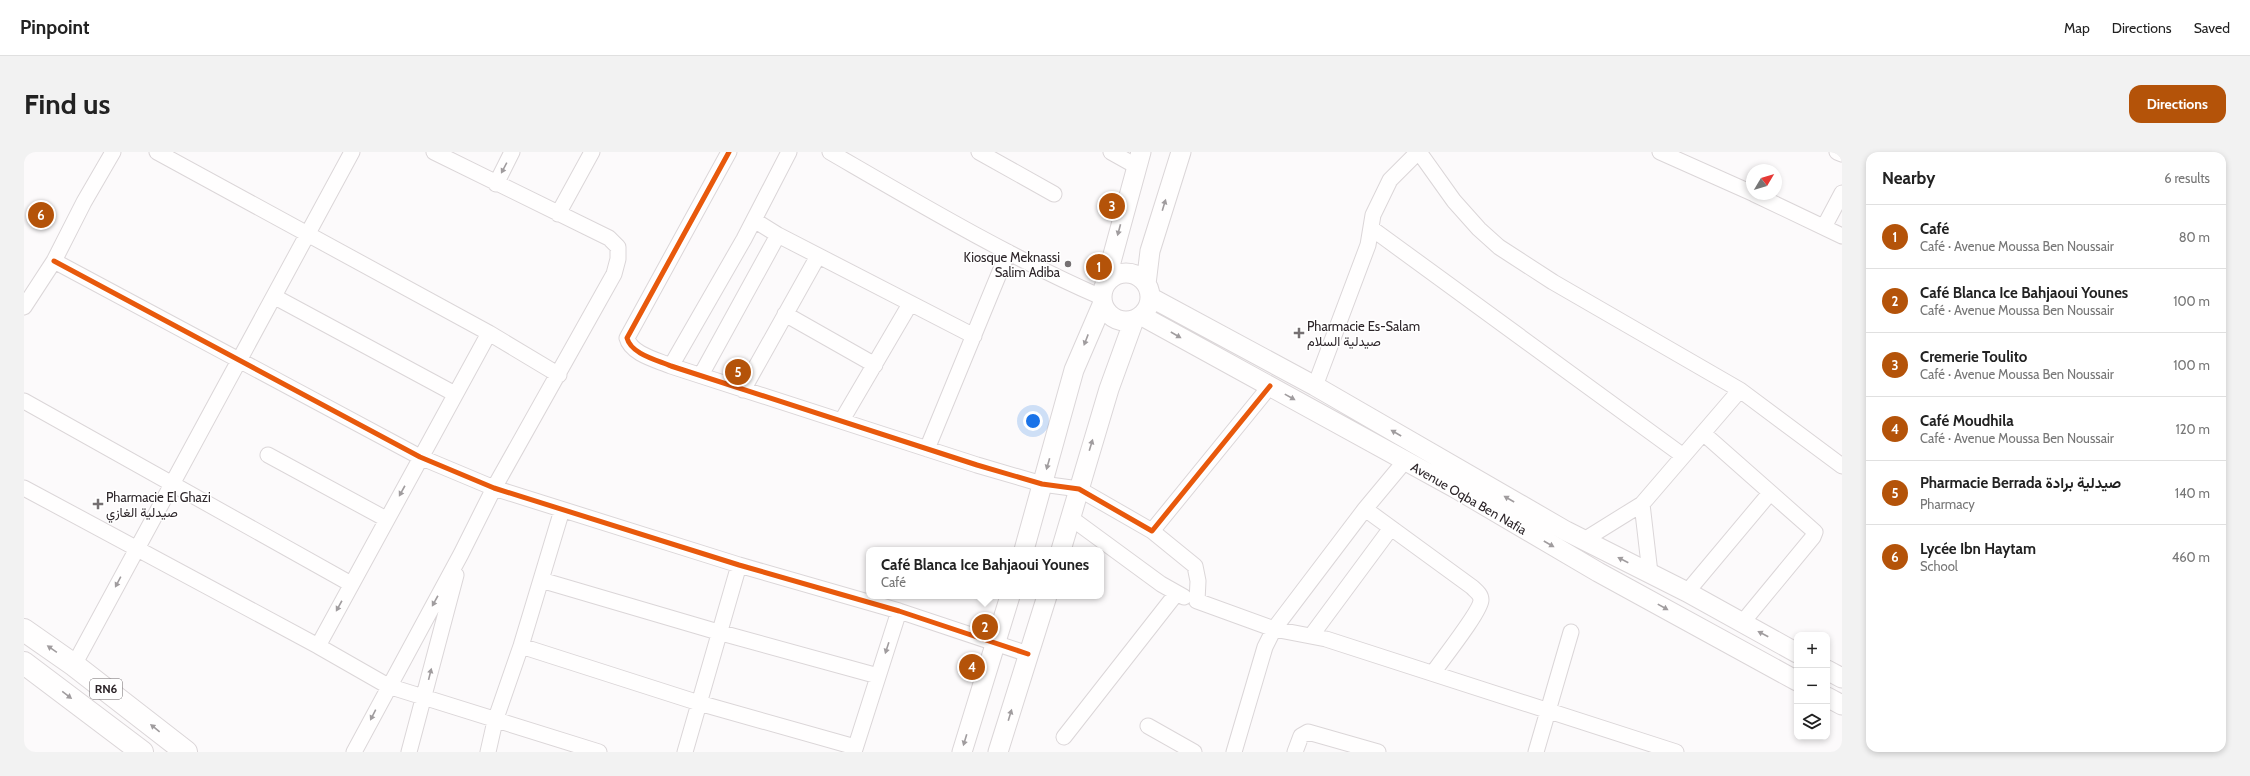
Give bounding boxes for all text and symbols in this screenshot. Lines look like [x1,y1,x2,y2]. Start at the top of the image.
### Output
text: Pinpoint [20,16,89,39]
text: Map [2064,19,2090,37]
text: Directions [2112,19,2172,37]
text: Saved [2194,19,2230,37]
button: Directions [2129,85,2226,123]
text: Find us [24,87,110,121]
one-way arrow [501,162,507,174]
north arrow [1746,164,1782,200]
text: Nearby [1882,168,1935,188]
text: 6 results [2164,170,2210,186]
pin: 3 [1099,191,1125,221]
one-way arrow [1161,199,1167,211]
pin: 6 [28,200,54,230]
text: Café [1920,220,1949,238]
one-way arrow [1116,224,1122,236]
text: 1 [1893,229,1897,245]
text: 80 m [2179,229,2210,245]
text: Café · Avenue Moussa Ben Noussair [1920,238,2114,254]
place label: Kiosque Meknassi Salim Adiba [964,249,1061,280]
pin: 1 [1086,252,1112,282]
marker: Kiosque Meknassi Salim Adiba [1063,259,1073,269]
text: Café Blanca Ice Bahjaoui Younes [1920,284,2128,302]
text: 2 [1892,293,1898,309]
text: 100 m [2173,293,2210,309]
text: Café · Avenue Moussa Ben Noussair [1920,302,2114,318]
place label: Pharmacie Es-Salam صيدلية السلام [1307,318,1420,350]
marker: Pharmacie Es-Salam صيدلية السلام [1294,328,1304,338]
one-way arrow [1170,332,1182,339]
one-way arrow [1083,335,1089,347]
text: Cremerie Toulito [1920,348,2027,366]
pin: 5 [725,357,751,387]
text: 3 [1891,357,1899,373]
text: 100 m [2173,357,2210,373]
text: Café · Avenue Moussa Ben Noussair [1920,366,2114,382]
one-way arrow [1284,394,1296,401]
your location [1023,411,1043,431]
text: Café Moudhila [1920,412,2014,430]
text: 4 [1891,421,1899,437]
text: 120 m [2176,421,2210,437]
one-way arrow [1391,430,1402,437]
text: Café · Avenue Moussa Ben Noussair [1920,430,2114,446]
one-way arrow [1088,439,1094,451]
street label: Avenue Oqba Ben Nafia [1408,458,1530,538]
one-way arrow [1045,459,1051,471]
text: Pharmacie Berrada صيدلية برادة [1920,474,2121,492]
text: 5 [1892,485,1898,501]
text: 140 m [2175,485,2210,501]
one-way arrow [398,486,405,497]
place label: Pharmacie El Ghazi صيدلية الغازي [106,489,211,523]
one-way arrow [1503,495,1515,502]
text: Pharmacy [1920,496,1975,512]
marker: Pharmacie El Ghazi صيدلية الغازي [93,499,103,509]
text: Lycée Ibn Haytam [1920,540,2036,558]
one-way arrow [1543,541,1555,547]
popup [866,547,1104,599]
text: 6 [1891,549,1899,565]
text: 460 m [2172,549,2210,565]
text: Café Blanca Ice Bahjaoui Younes [881,556,1089,574]
one-way arrow [1618,557,1629,563]
text: School [1920,558,1958,574]
text: Café [881,574,906,590]
one-way arrow [115,577,122,588]
one-way arrow [432,595,439,607]
one-way arrow [336,600,343,611]
one-way arrow [1657,604,1669,610]
pin: 2 [972,612,998,642]
one-way arrow [1757,631,1768,638]
map controls [1794,632,1830,740]
button: + [1794,632,1830,668]
one-way arrow [884,643,890,655]
one-way arrow [46,645,57,653]
pin: 4 [959,652,985,682]
one-way arrow [428,668,434,680]
button: − [1794,668,1830,704]
road number: RN6 [90,679,122,699]
one-way arrow [62,690,72,698]
button: layers [1794,704,1830,740]
one-way arrow [1007,708,1013,720]
one-way arrow [370,709,376,721]
one-way arrow [150,723,161,732]
one-way arrow [962,735,968,747]

